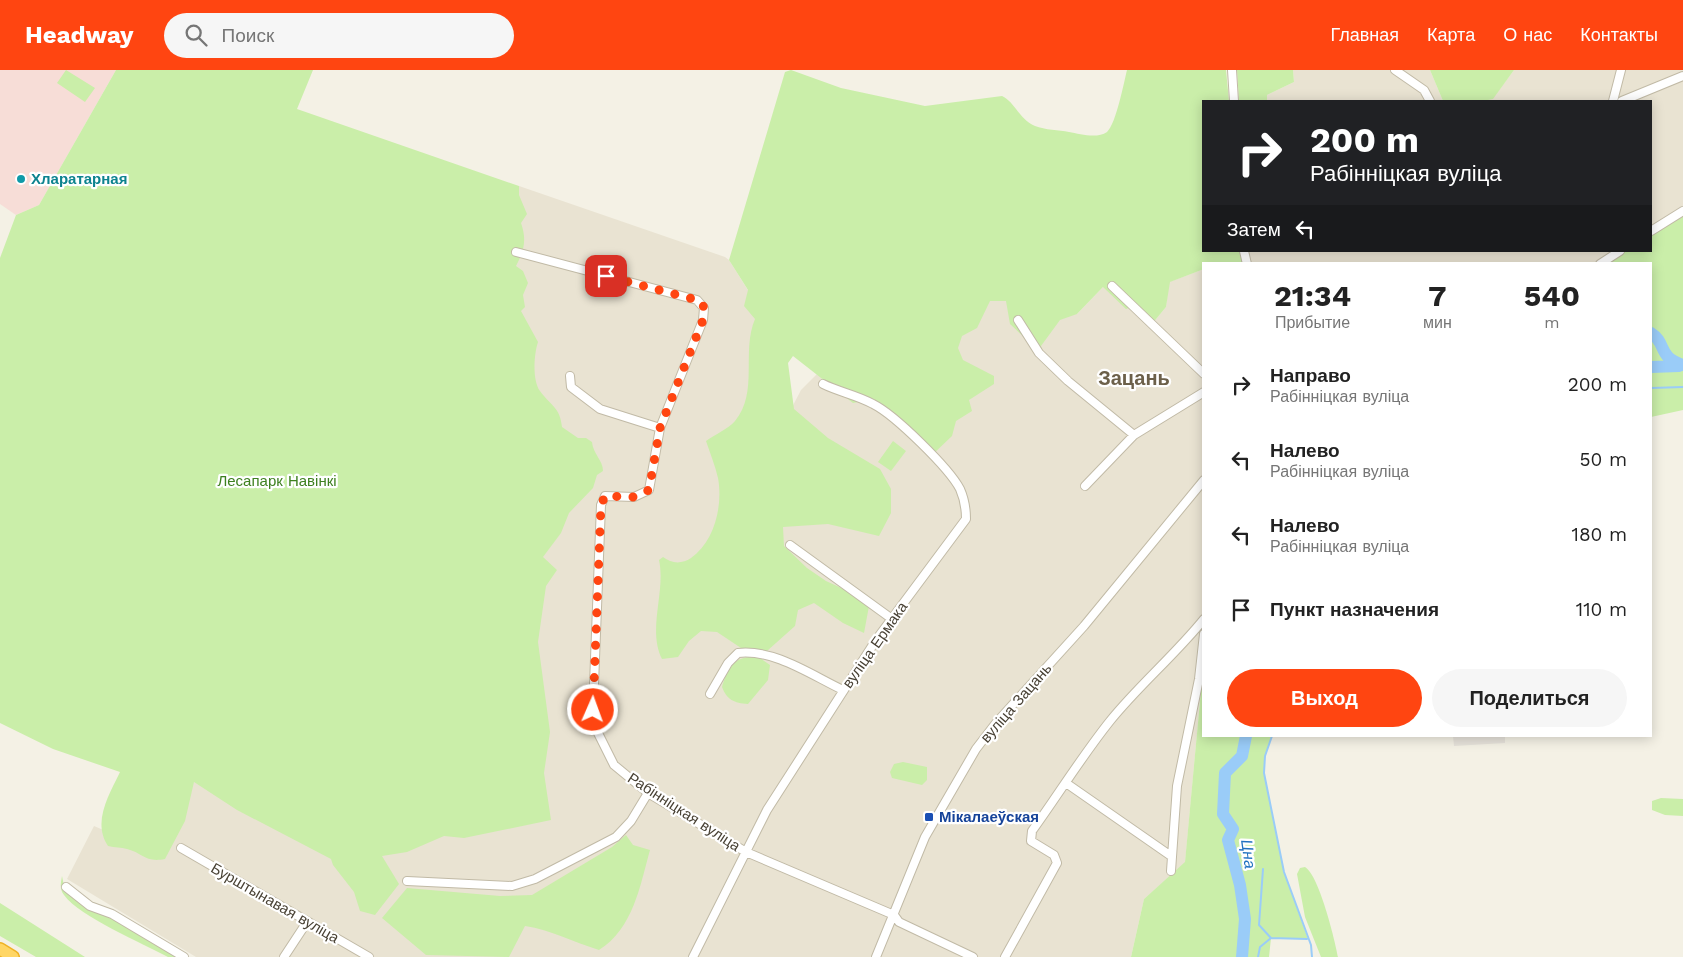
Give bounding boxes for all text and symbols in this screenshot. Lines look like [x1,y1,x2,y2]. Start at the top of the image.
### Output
search box [164,13,514,58]
text: Headway [25,21,134,49]
icon: search [182,21,210,49]
text: Поиск [222,24,274,47]
text: Главная [1330,24,1399,45]
text: Карта [1427,24,1475,45]
text: О нас [1503,24,1552,45]
text: Контакты [1580,24,1658,45]
text: 200 m [1310,119,1419,161]
icon: right [1227,120,1292,185]
text: Рабінніцкая вуліца [1310,161,1502,186]
place label: Хларатарная [31,170,127,188]
marker: Хларатарная [15,173,27,185]
icon: left [1291,215,1319,243]
text: Затем [1227,218,1281,241]
pin [585,255,627,297]
icon: arrive [592,262,620,290]
text: 21:34 [1274,278,1351,313]
text: 7 [1428,278,1447,313]
text: 540 [1524,278,1580,313]
text: Прибытие [1275,313,1350,332]
text: мин [1423,313,1452,332]
text: m [1544,313,1560,332]
text: Направо [1270,364,1351,387]
district label: Зацань [1098,366,1170,390]
icon: right [1227,371,1255,399]
text: 200 m [1568,373,1627,396]
text: Рабінніцкая вуліца [1270,387,1409,406]
text: Налево [1270,439,1340,462]
icon: left [1227,446,1255,474]
text: 50 m [1580,448,1627,471]
text: Рабінніцкая вуліца [1270,462,1409,481]
park label: Лесапарк Навінкі [217,472,337,490]
text: Налево [1270,514,1340,537]
icon: left [1227,521,1255,549]
text: 180 m [1571,523,1627,546]
text: Рабінніцкая вуліца [1270,537,1409,556]
icon: arrive [1227,596,1255,624]
street label: вуліца Ермака [839,598,912,692]
text: Пункт назначения [1270,598,1439,621]
text: 110 m [1576,598,1627,621]
street label: вуліца Зацань [977,659,1056,746]
button: Выход [1227,669,1422,727]
button: Поделиться [1432,669,1627,727]
position arrow [566,683,618,735]
street label: Рабінніцкая вуліца [624,769,744,855]
place label: Мікалаеўская [939,808,1039,826]
marker: Мікалаеўская [923,811,935,823]
water label: Цна [1237,838,1260,870]
street label: Бурштынавая вуліца [208,859,343,947]

